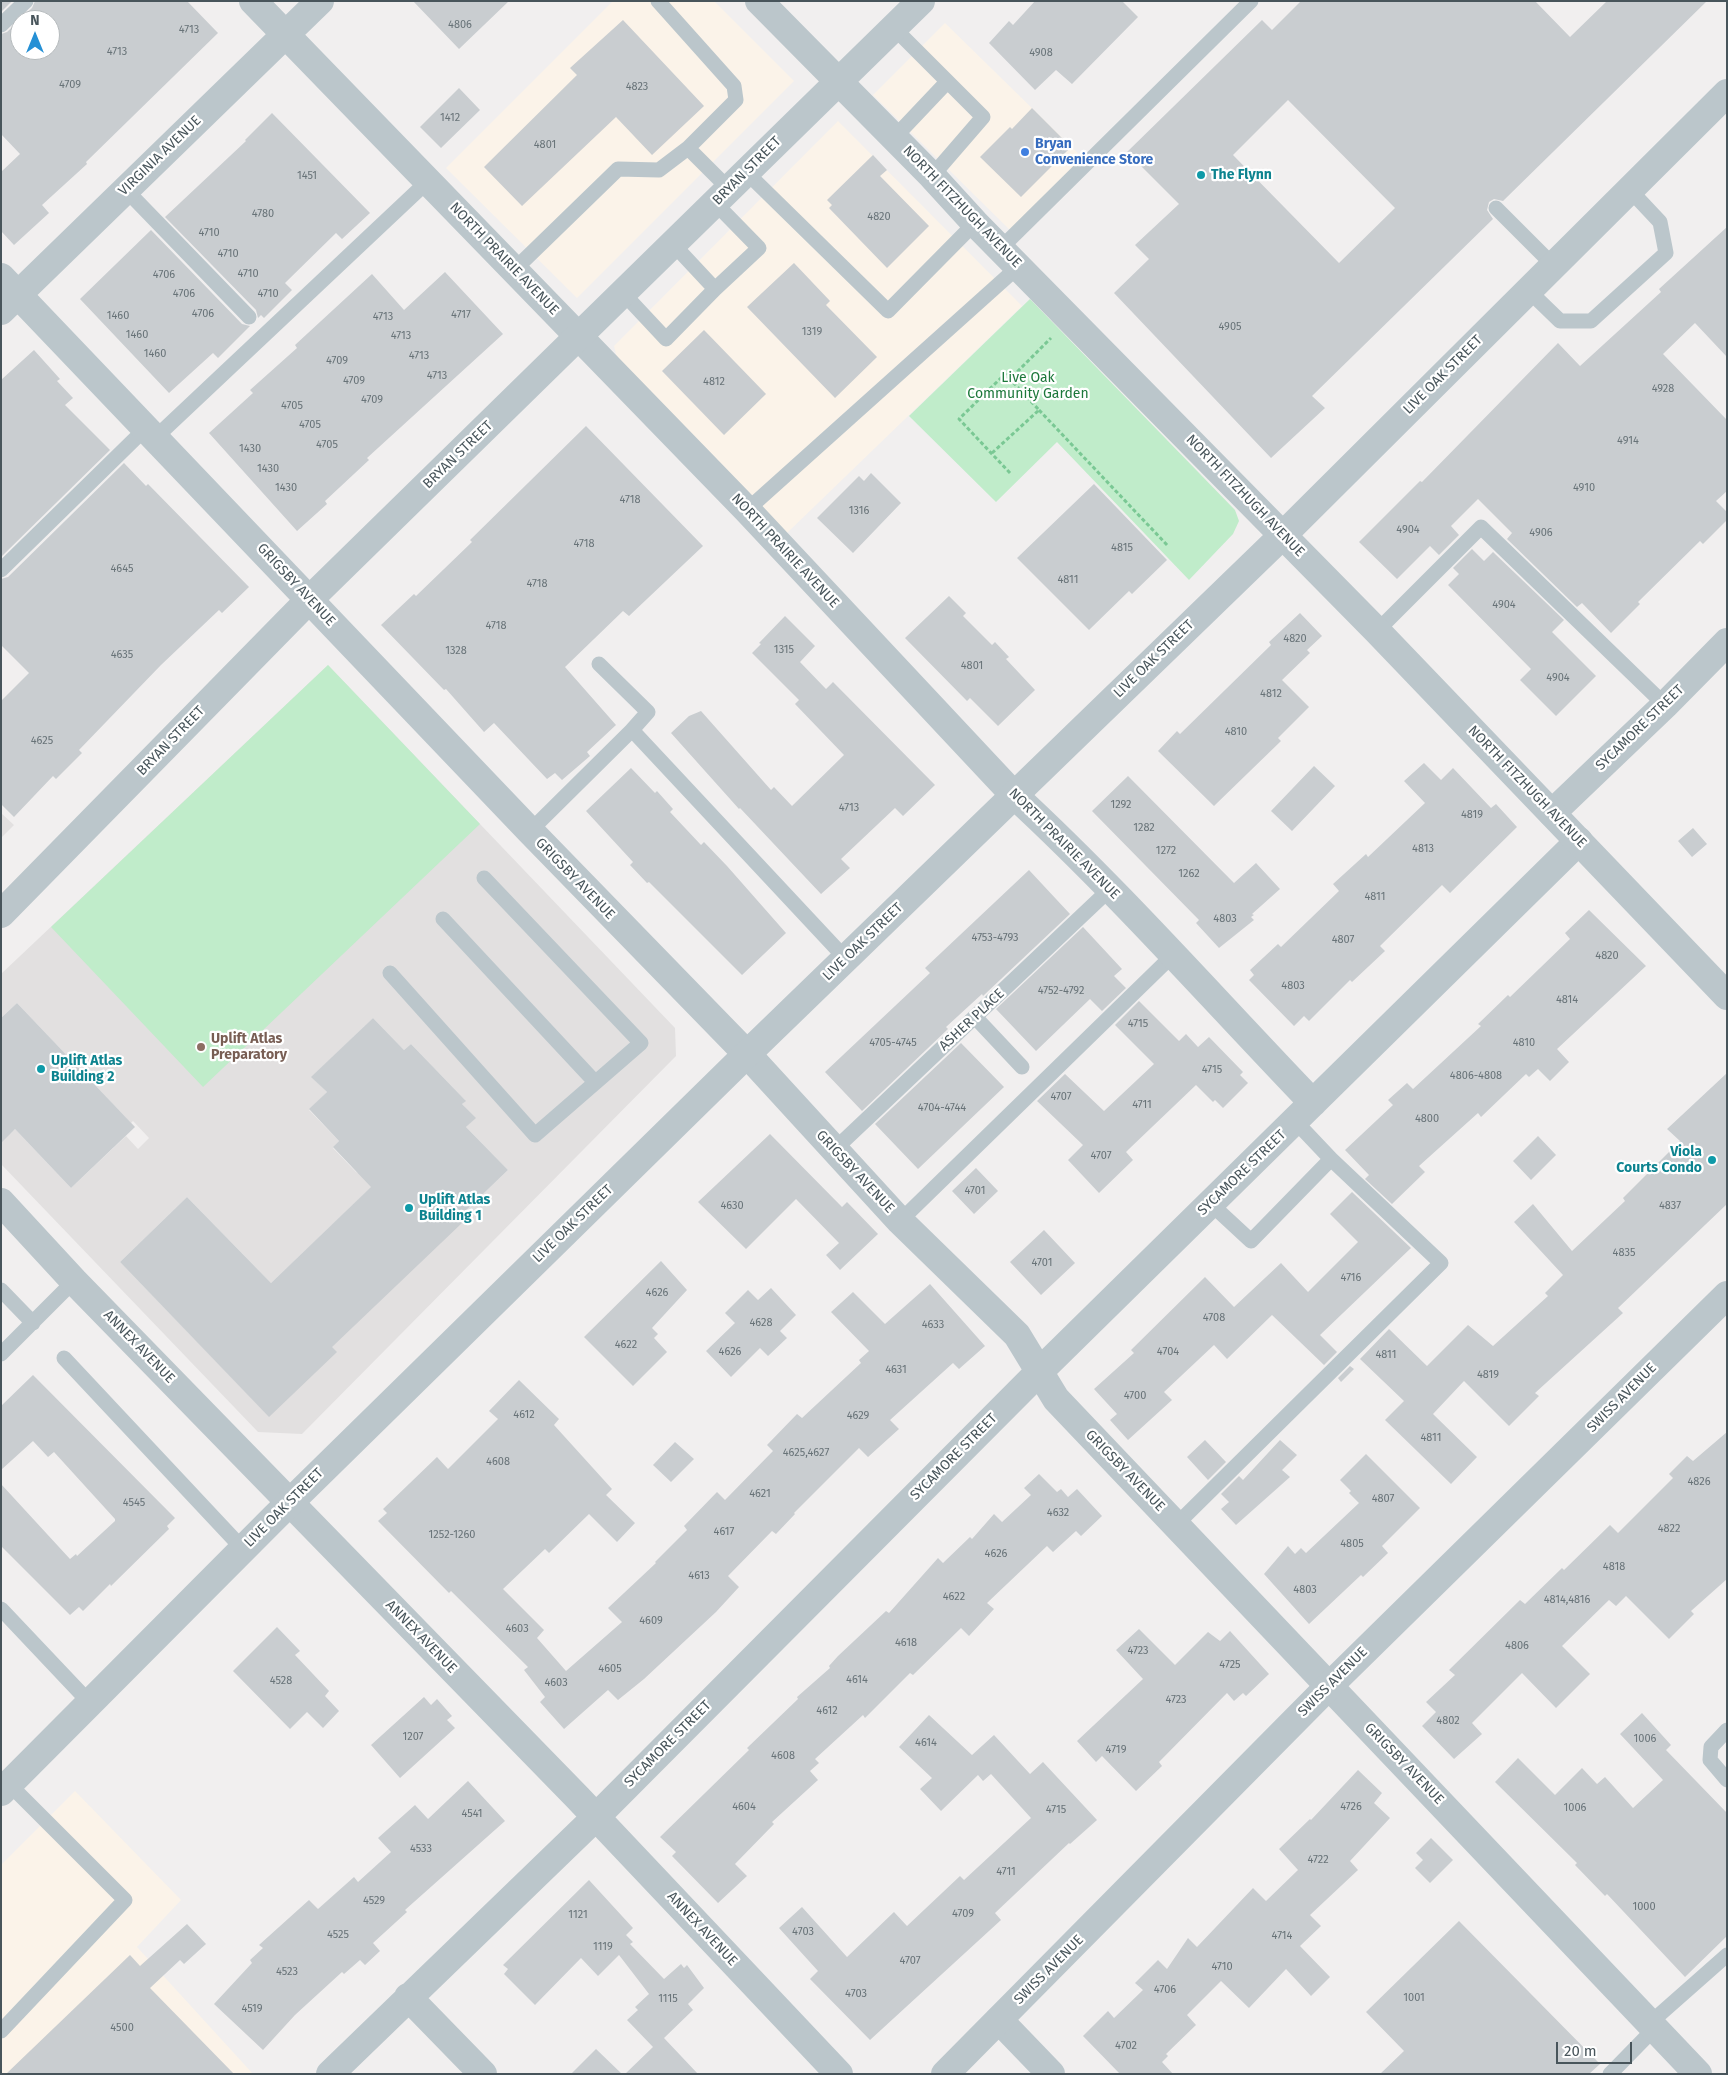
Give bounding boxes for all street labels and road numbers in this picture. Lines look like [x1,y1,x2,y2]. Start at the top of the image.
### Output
street label: VIRGINIA AVENUE [115,112,205,200]
street label: BRYAN STREET [709,133,785,209]
street label: NORTH FITZHUGH AVENUE [899,142,1025,272]
street label: NORTH PRAIRIE AVENUE [446,199,562,319]
street label: LIVE OAK STREET [1400,332,1486,418]
street label: BRYAN STREET [420,418,496,492]
street label: NORTH FITZHUGH AVENUE [1182,431,1308,561]
street label: NORTH PRAIRIE AVENUE [728,490,842,612]
street label: GRIGSBY AVENUE [253,540,339,630]
street label: LIVE OAK STREET [1110,617,1198,701]
street label: SYCAMORE STREET [1593,682,1687,774]
street label: BRYAN STREET [134,703,208,779]
street label: NORTH FITZHUGH AVENUE [1464,722,1590,852]
street label: NORTH PRAIRIE AVENUE [1005,785,1123,903]
street label: GRIGSBY AVENUE [532,835,618,923]
street label: LIVE OAK STREET [819,900,907,984]
street label: ASHER PLACE [936,985,1008,1055]
street label: GRIGSBY AVENUE [812,1127,898,1217]
street label: SYCAMORE STREET [1195,1127,1289,1219]
street label: LIVE OAK STREET [529,1182,617,1266]
street label: ANNEX AVENUE [100,1307,178,1387]
street label: SWISS AVENUE [1584,1360,1660,1436]
street label: SYCAMORE STREET [907,1410,1001,1504]
street label: GRIGSBY AVENUE [1082,1427,1168,1515]
street label: LIVE OAK STREET [241,1465,327,1551]
street label: ANNEX AVENUE [382,1597,460,1677]
street label: SWISS AVENUE [1295,1644,1371,1720]
street label: SYCAMORE STREET [621,1697,715,1791]
street label: GRIGSBY AVENUE [1361,1720,1447,1808]
street label: ANNEX AVENUE [663,1888,741,1970]
street label: SWISS AVENUE [1011,1932,1087,2008]

